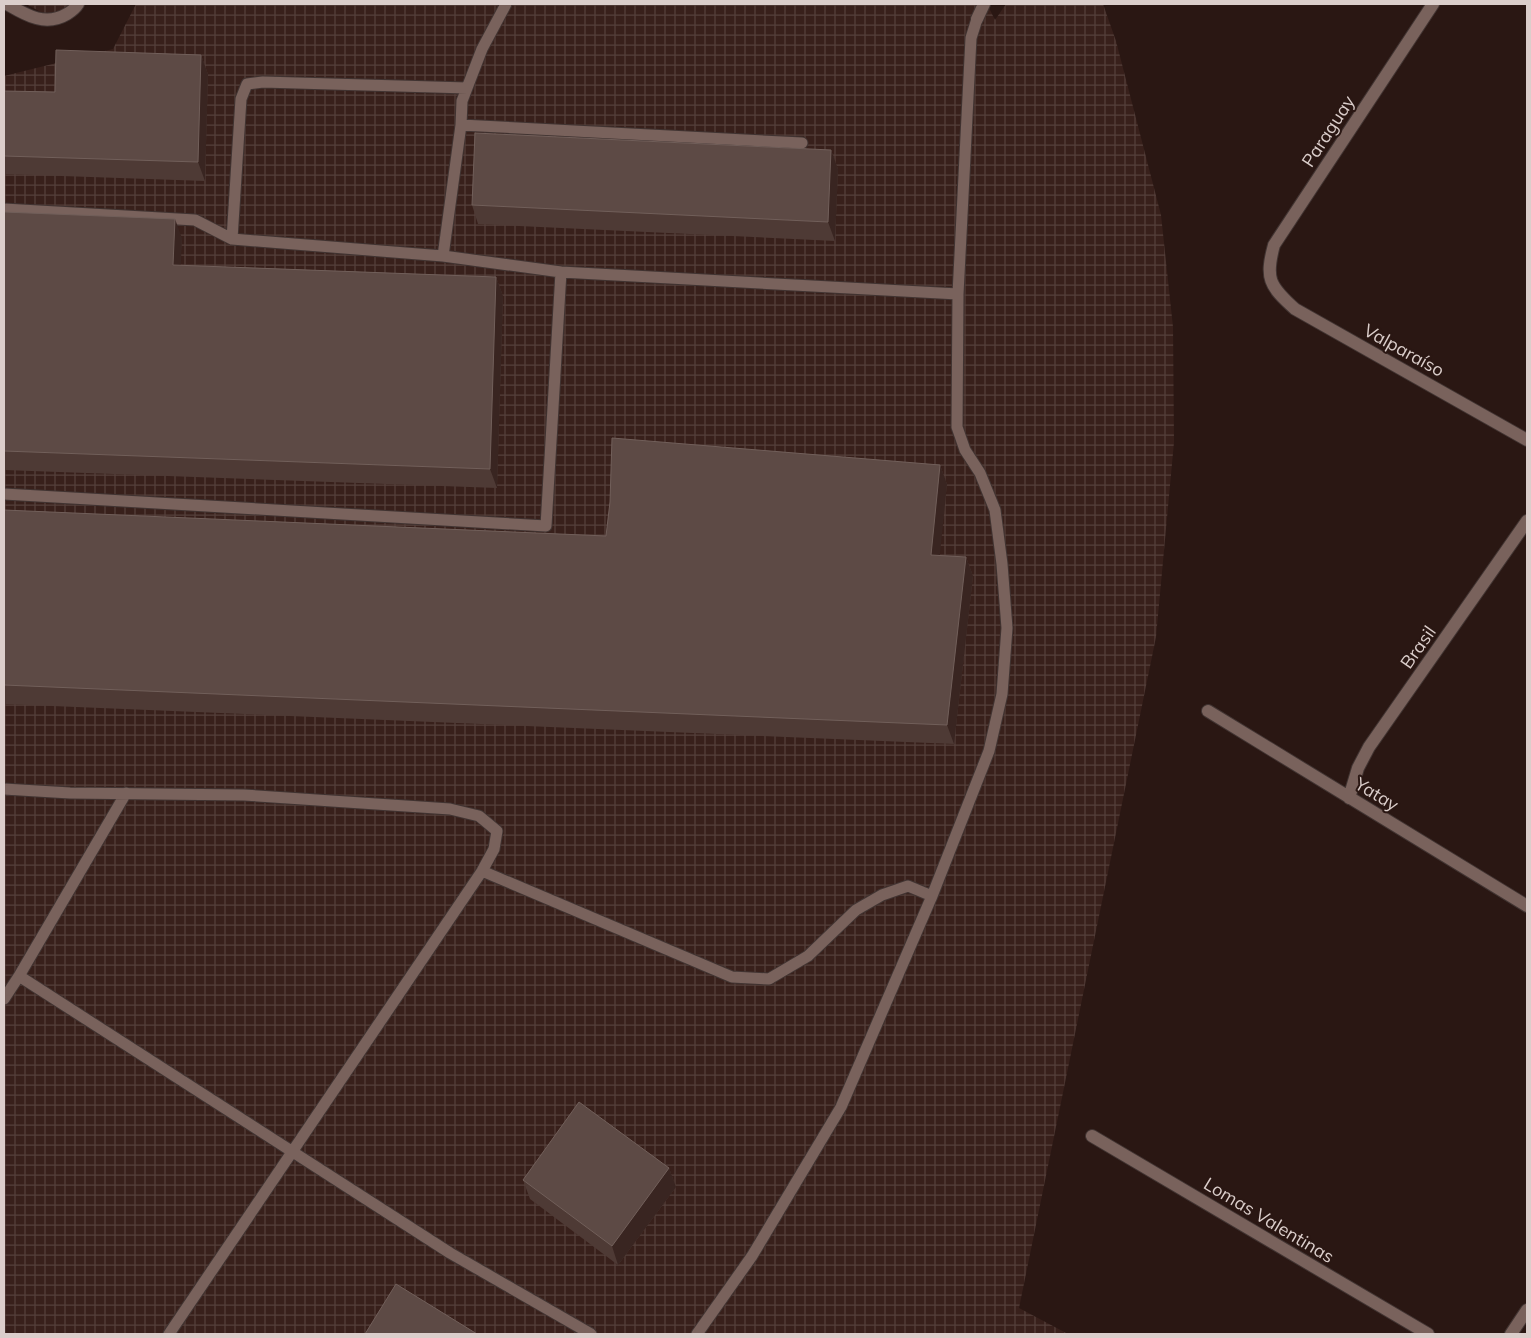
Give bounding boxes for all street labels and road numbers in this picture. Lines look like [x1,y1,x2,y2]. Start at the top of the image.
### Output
street label: Paraguay [1296,90,1360,171]
street label: Valparaíso [1360,318,1448,382]
street label: Brasil [1395,621,1441,673]
street label: Yatay [1350,772,1403,816]
street label: Lomas Valentinas [1200,1172,1338,1268]

